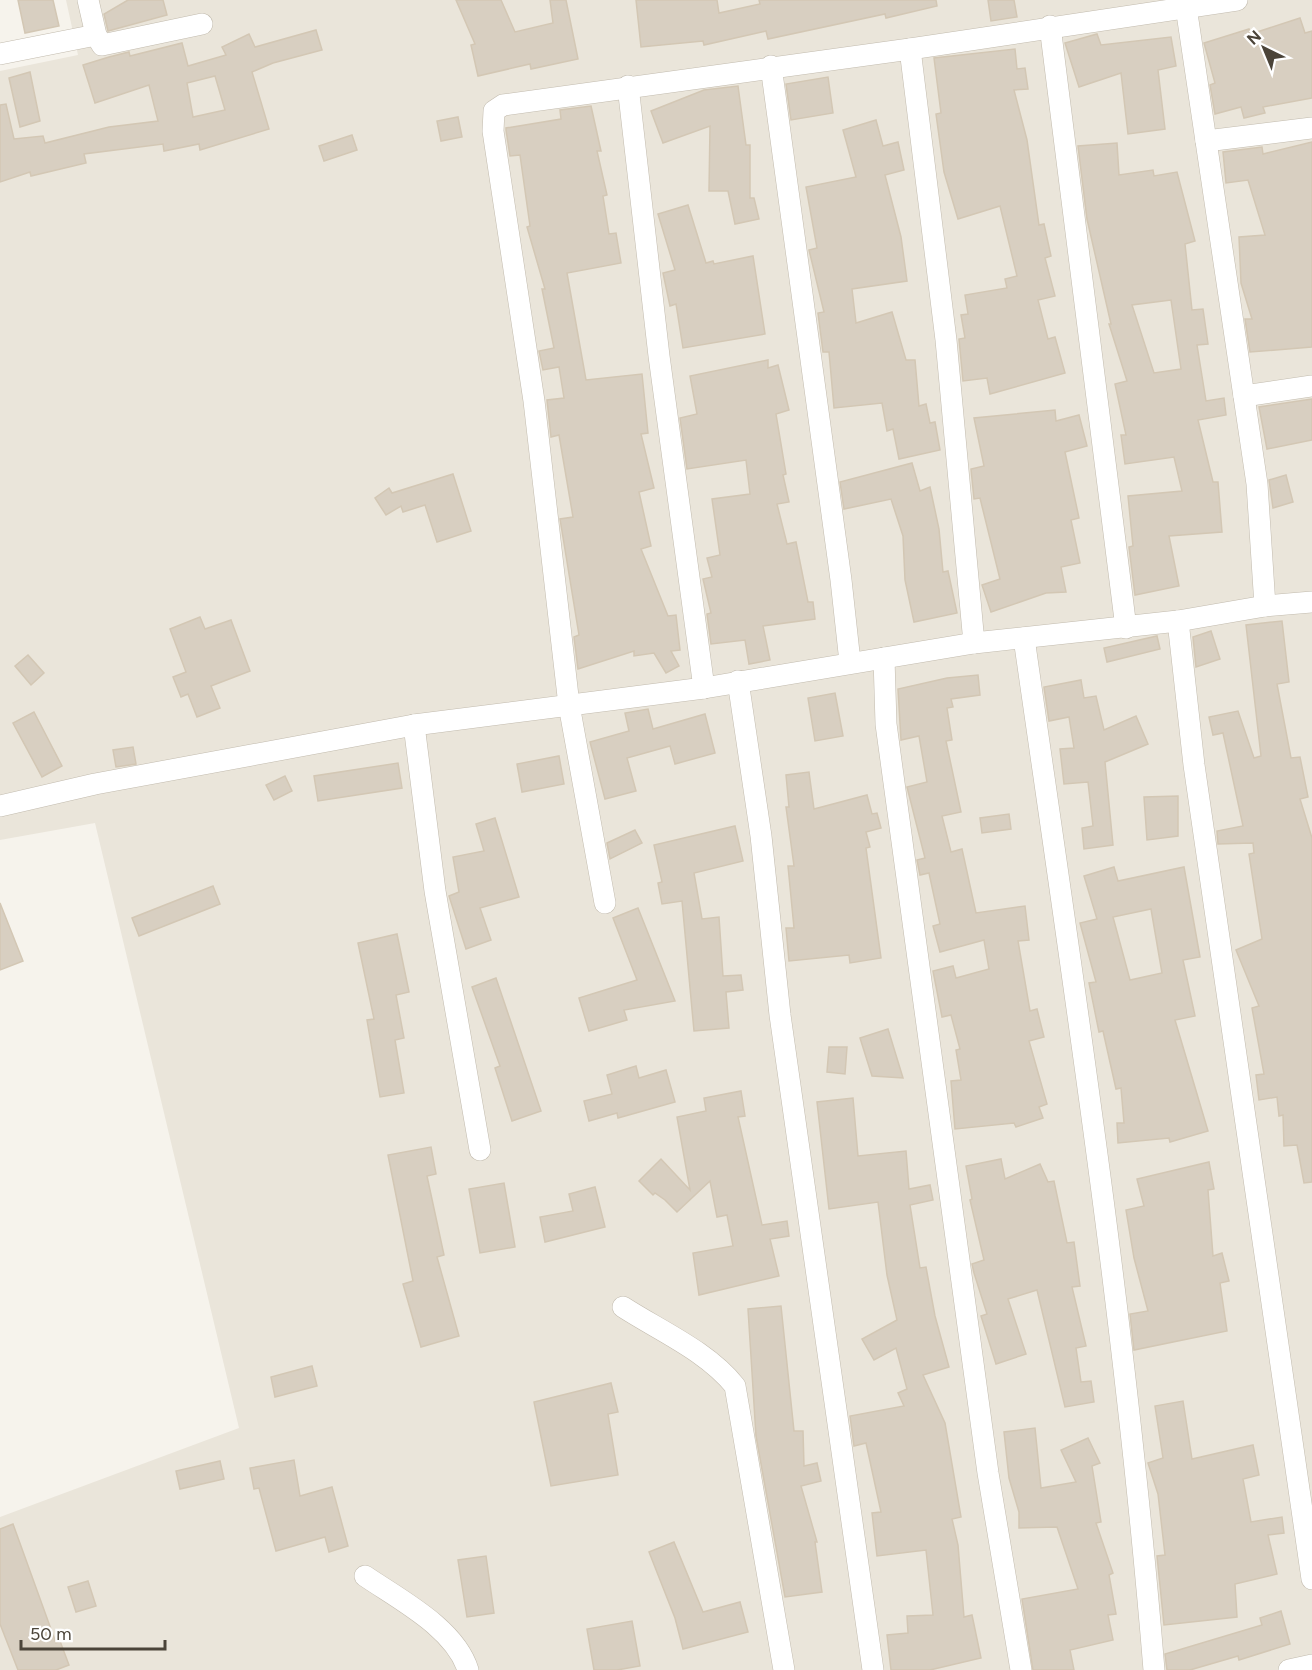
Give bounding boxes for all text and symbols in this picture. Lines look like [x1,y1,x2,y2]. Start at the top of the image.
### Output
north arrow [1234,18,1294,78]
text: N [1243,26,1265,49]
scale bar [21,1613,165,1651]
text: 50 m [30,1623,72,1645]

